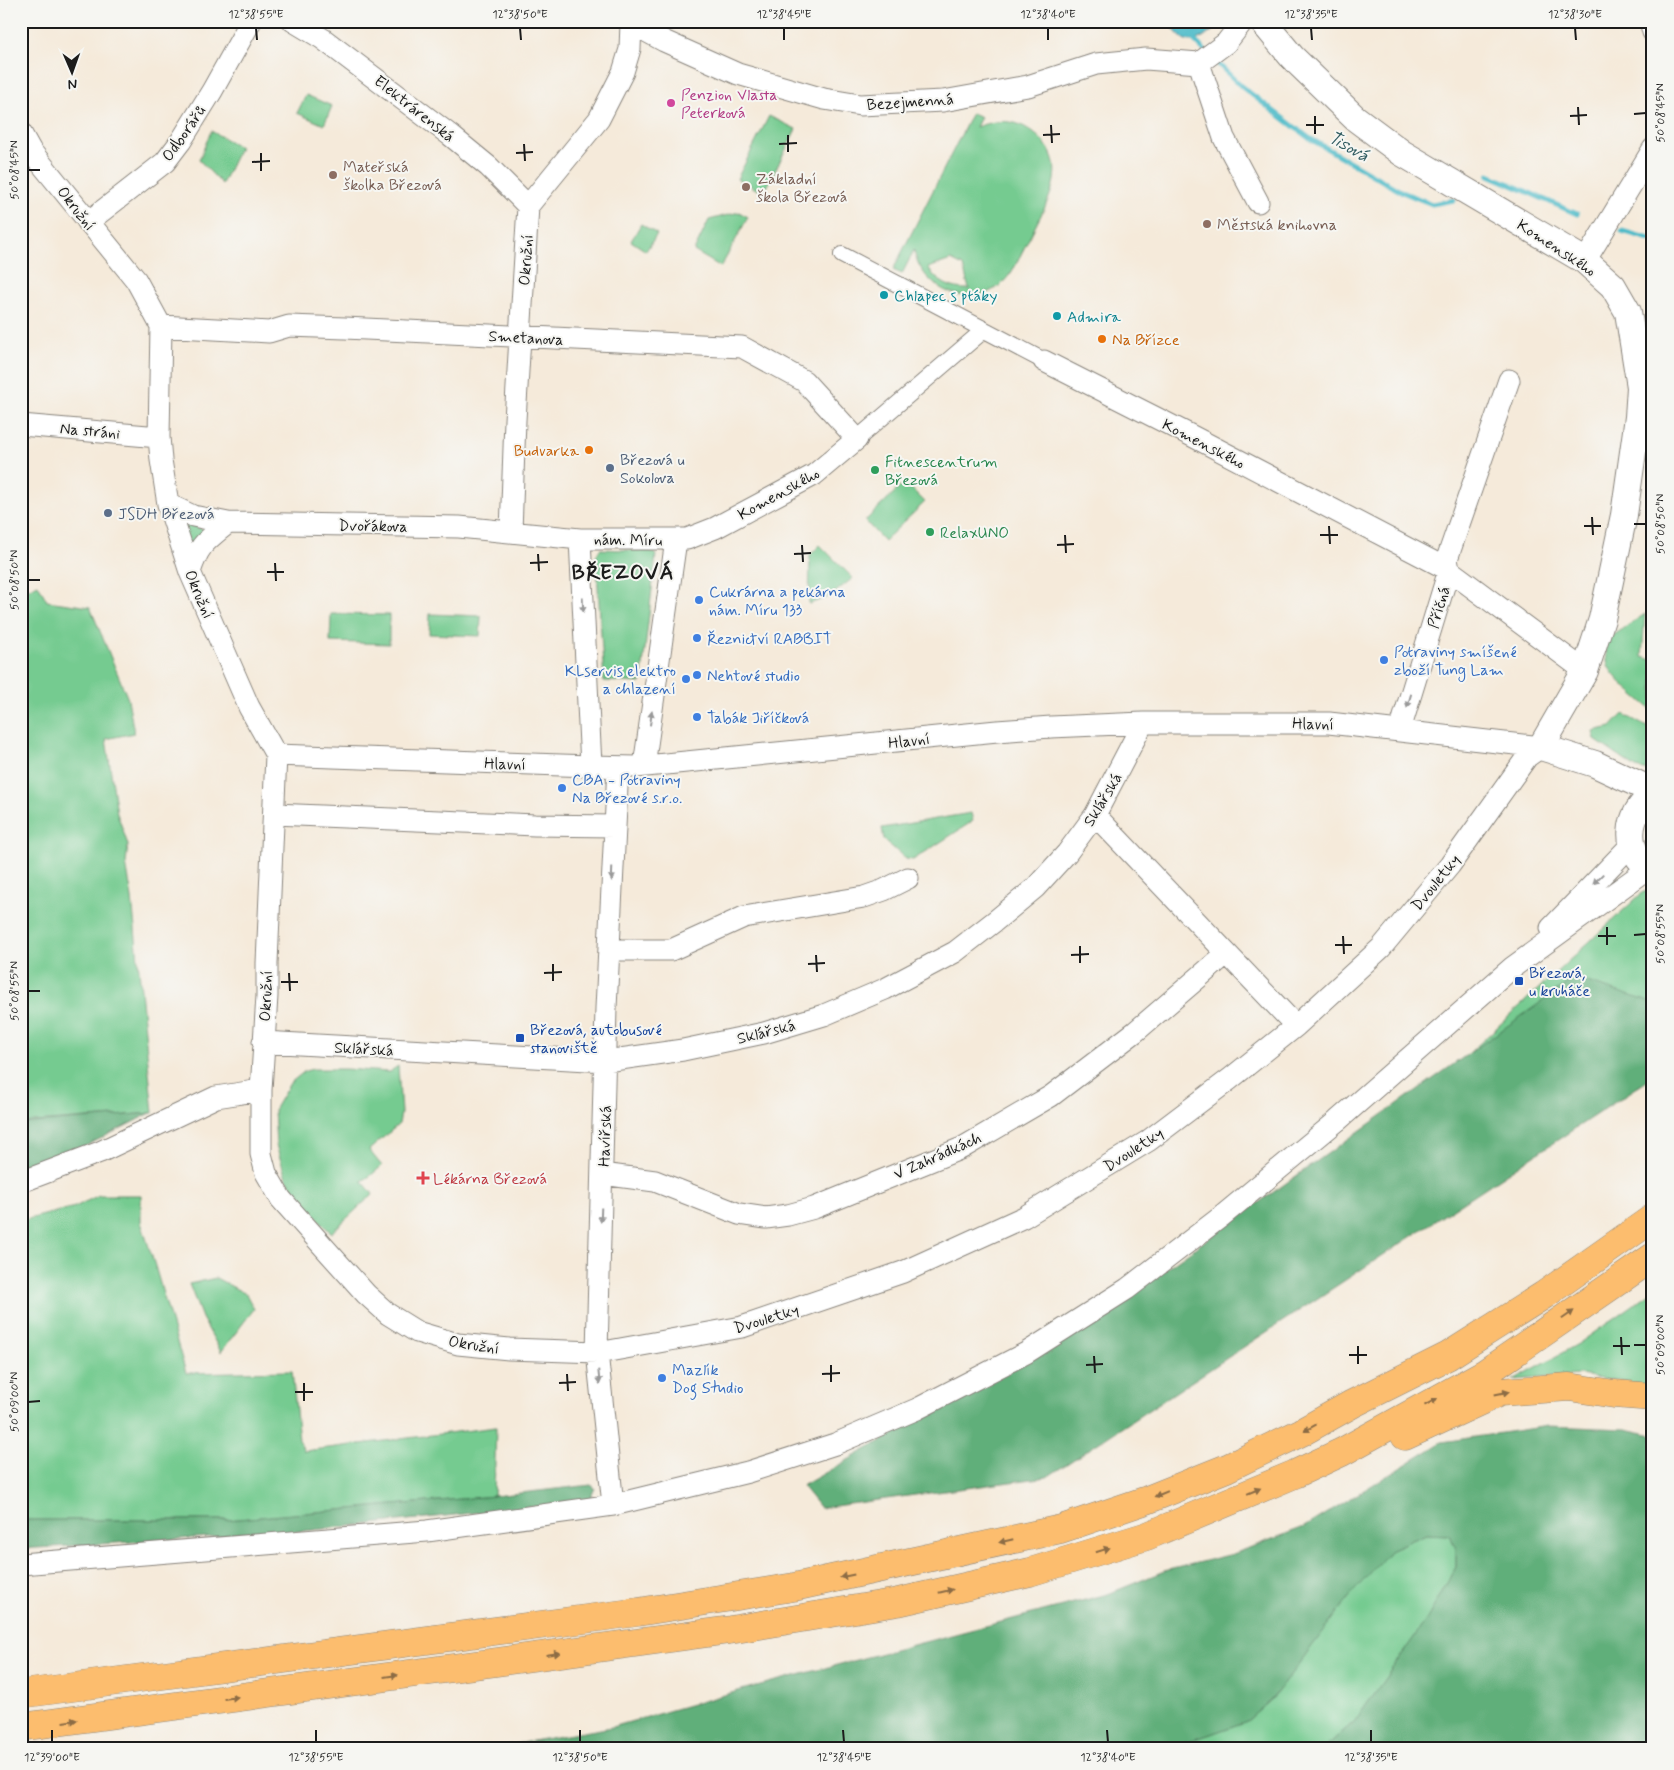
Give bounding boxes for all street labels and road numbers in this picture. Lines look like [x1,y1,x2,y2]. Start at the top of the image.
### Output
street label: Elektrárenská [369,71,459,147]
street label: Bezejmenná [866,89,954,116]
street label: Odborářů [157,102,211,166]
street label: Okružní [52,182,100,236]
street label: Komenského [1513,215,1600,282]
street label: Okružní [514,234,539,286]
street label: Smetanova [488,326,564,351]
street label: Komenského [1158,414,1248,474]
street label: Na stráni [59,418,121,445]
street label: Komenského [734,463,823,525]
street label: Dvořákova [338,515,408,538]
street label: nám. Míru [594,529,662,552]
street label: Okružní [179,567,218,622]
street label: Příčná [1423,584,1456,631]
street label: Hlavní [1292,713,1334,736]
street label: Hlavní [887,729,931,754]
street label: Hlavní [484,753,526,776]
street label: Sklářská [1079,769,1128,831]
street label: Dvouletky [1407,850,1465,916]
street label: Okružní [255,970,278,1022]
street label: Sklářská [735,1015,798,1050]
street label: Sklářská [334,1037,394,1062]
street label: Havířská [594,1105,617,1167]
street label: Dvouletky [1100,1123,1168,1177]
street label: V Zahrádkách [890,1128,985,1185]
street label: Dvouletky [731,1300,802,1339]
street label: Okružní [447,1331,501,1360]

